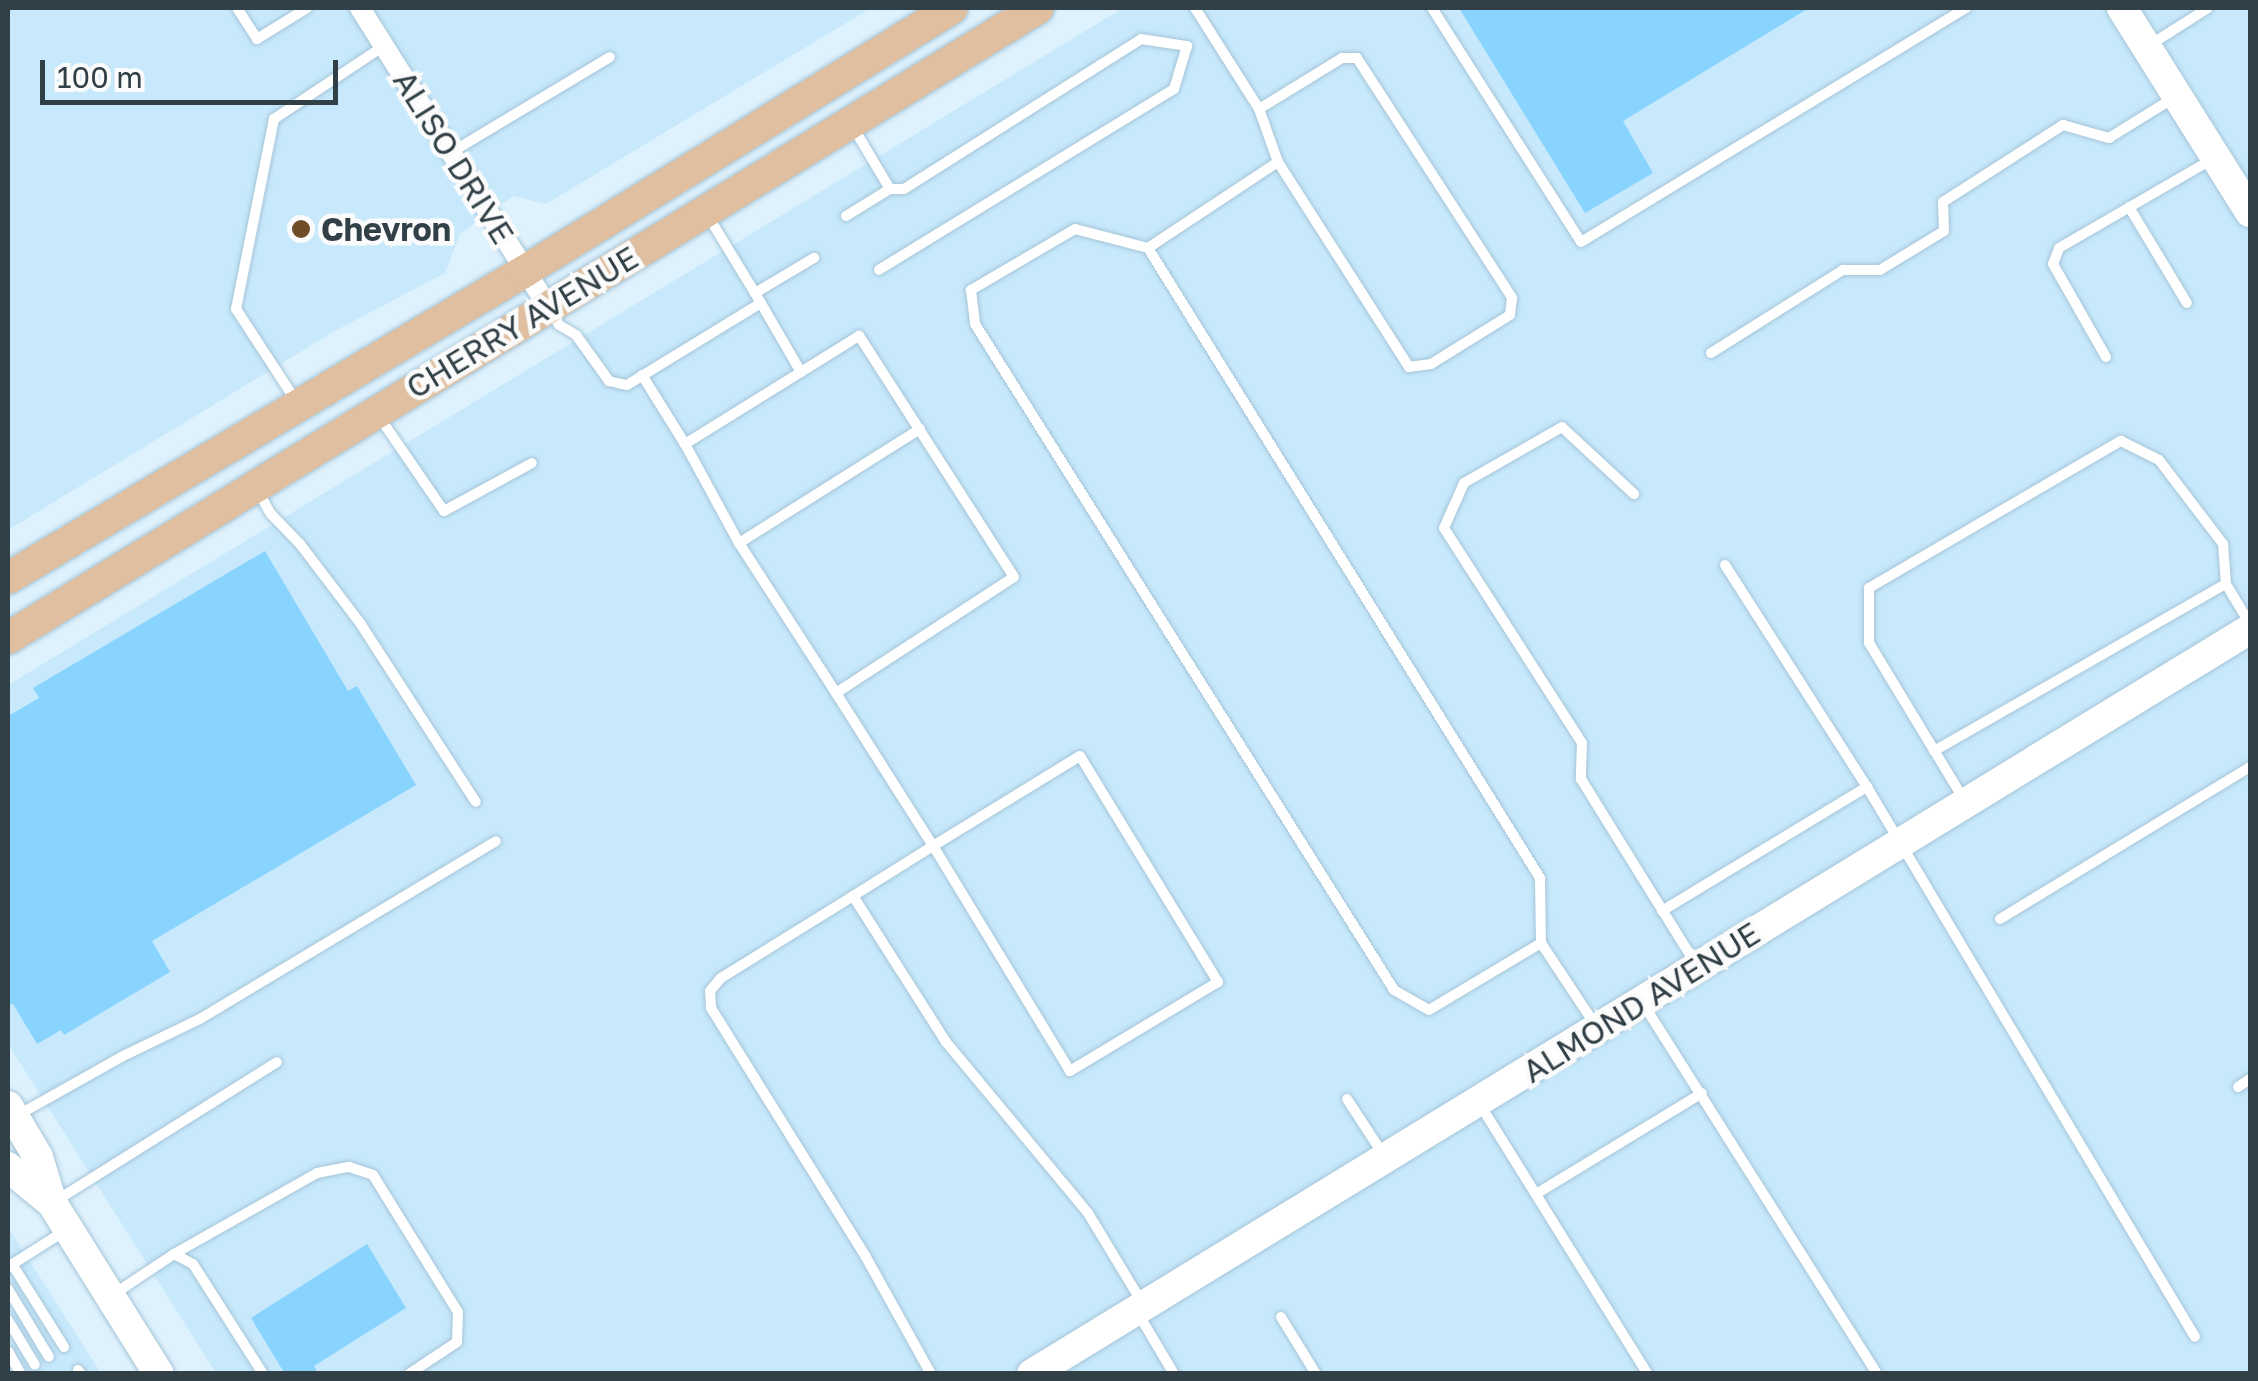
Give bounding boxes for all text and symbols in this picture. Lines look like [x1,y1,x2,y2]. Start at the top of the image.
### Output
scale bar [45,40,342,102]
text: 100 m [57,59,143,95]
street label: ALISO DRIVE [386,63,522,251]
place label: Chevron [321,210,451,248]
marker: Chevron [290,218,312,240]
street label: CHERRY AVENUE [399,238,645,406]
street label: ALMOND AVENUE [1515,914,1767,1090]

